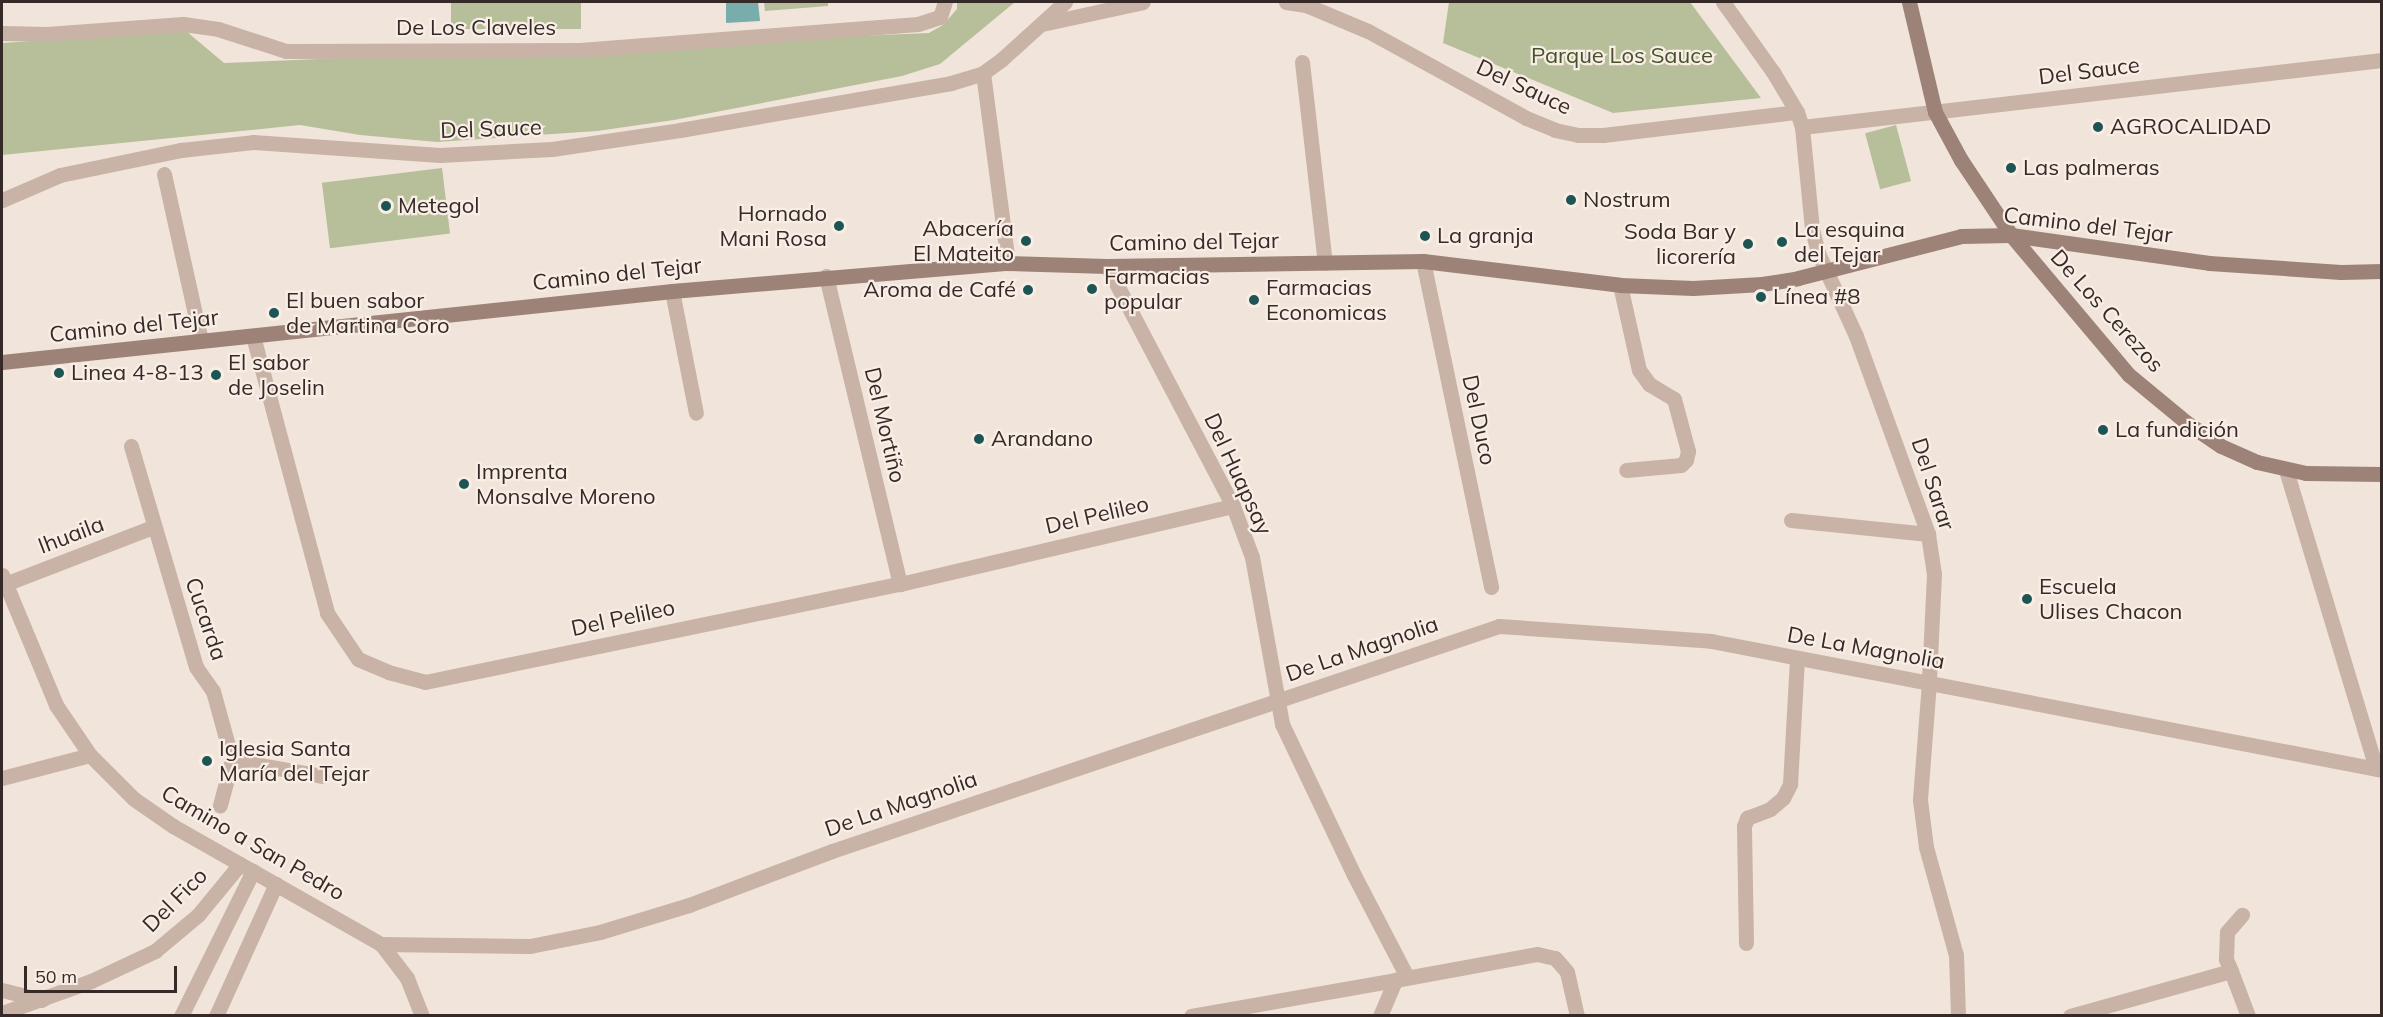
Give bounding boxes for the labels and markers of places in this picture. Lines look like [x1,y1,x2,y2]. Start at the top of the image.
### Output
place label: AGROCALIDAD [2110,114,2271,140]
marker: AGROCALIDAD [2091,120,2105,134]
place label: Las palmeras [2023,155,2160,181]
marker: Las palmeras [2004,161,2018,175]
place label: Nostrum [1583,187,1670,213]
place label: Metegol [398,193,479,219]
marker: Nostrum [1564,193,1578,207]
marker: Metegol [379,199,393,213]
place label: Hornado Mani Rosa [719,200,827,252]
place label: Abacería El Mateito [913,215,1014,266]
place label: La esquina del Tejar [1794,216,1905,268]
place label: Soda Bar y licorería [1624,218,1736,270]
marker: Hornado Mani Rosa [832,219,846,233]
place label: La granja [1437,223,1534,249]
marker: La granja [1418,229,1432,243]
marker: Abacería El Mateito [1019,234,1033,248]
marker: La esquina del Tejar [1775,235,1789,249]
marker: Soda Bar y licorería [1741,237,1755,251]
place label: Farmacias popular [1104,263,1210,314]
place label: Farmacias Economicas [1266,274,1387,326]
place label: Aroma de Café [863,277,1016,303]
marker: Farmacias popular [1085,282,1099,296]
marker: Aroma de Café [1021,283,1035,297]
place label: Línea #8 [1773,284,1860,310]
place label: El buen sabor de Martina Coro [286,287,450,338]
marker: Línea #8 [1754,290,1768,304]
marker: Farmacias Economicas [1247,293,1261,307]
marker: El buen sabor de Martina Coro [267,306,281,320]
place label: El sabor de Joselin [228,349,325,400]
place label: Linea 4-8-13 [71,360,204,386]
marker: Linea 4-8-13 [52,366,66,380]
marker: El sabor de Joselin [209,368,223,382]
place label: La fundición [2115,417,2239,443]
marker: La fundición [2096,423,2110,437]
place label: Arandano [991,426,1093,452]
marker: Arandano [972,432,986,446]
place label: Imprenta Monsalve Moreno [476,458,656,510]
marker: Imprenta Monsalve Moreno [457,477,471,491]
place label: Escuela Ulises Chacon [2039,573,2182,624]
marker: Escuela Ulises Chacon [2020,592,2034,606]
place label: Iglesia Santa María del Tejar [219,735,369,786]
marker: Iglesia Santa María del Tejar [200,754,214,768]

